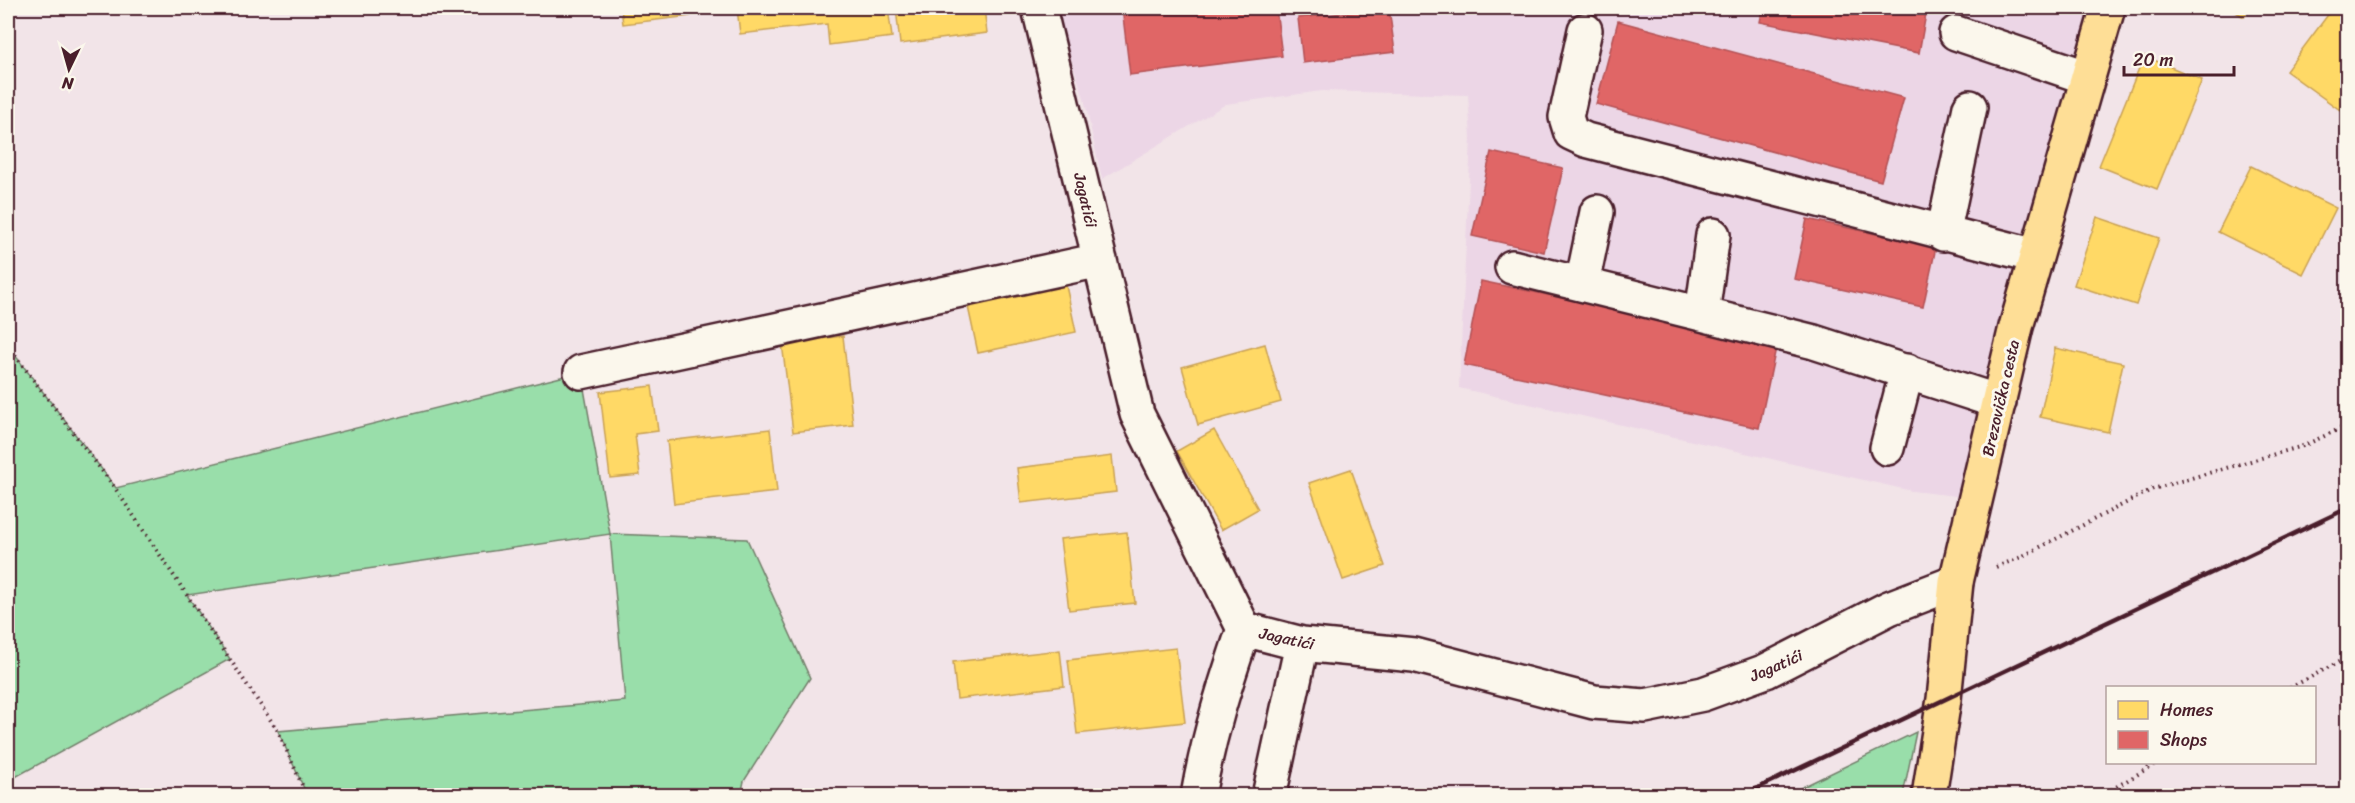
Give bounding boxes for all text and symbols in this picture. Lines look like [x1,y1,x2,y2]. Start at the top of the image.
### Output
north arrow [39,39,99,99]
scale bar [2124,39,2234,77]
text: 20 m [2133,44,2173,76]
text: N [60,68,76,98]
street label: Jagatići [1065,169,1106,231]
street label: Brezovička cesta [1973,337,2028,459]
street label: Jagatići [1256,618,1318,659]
street label: Jagatići [1744,641,1808,690]
legend [2106,686,2316,764]
text: Homes [2160,694,2214,726]
text: Shops [2160,724,2207,756]

